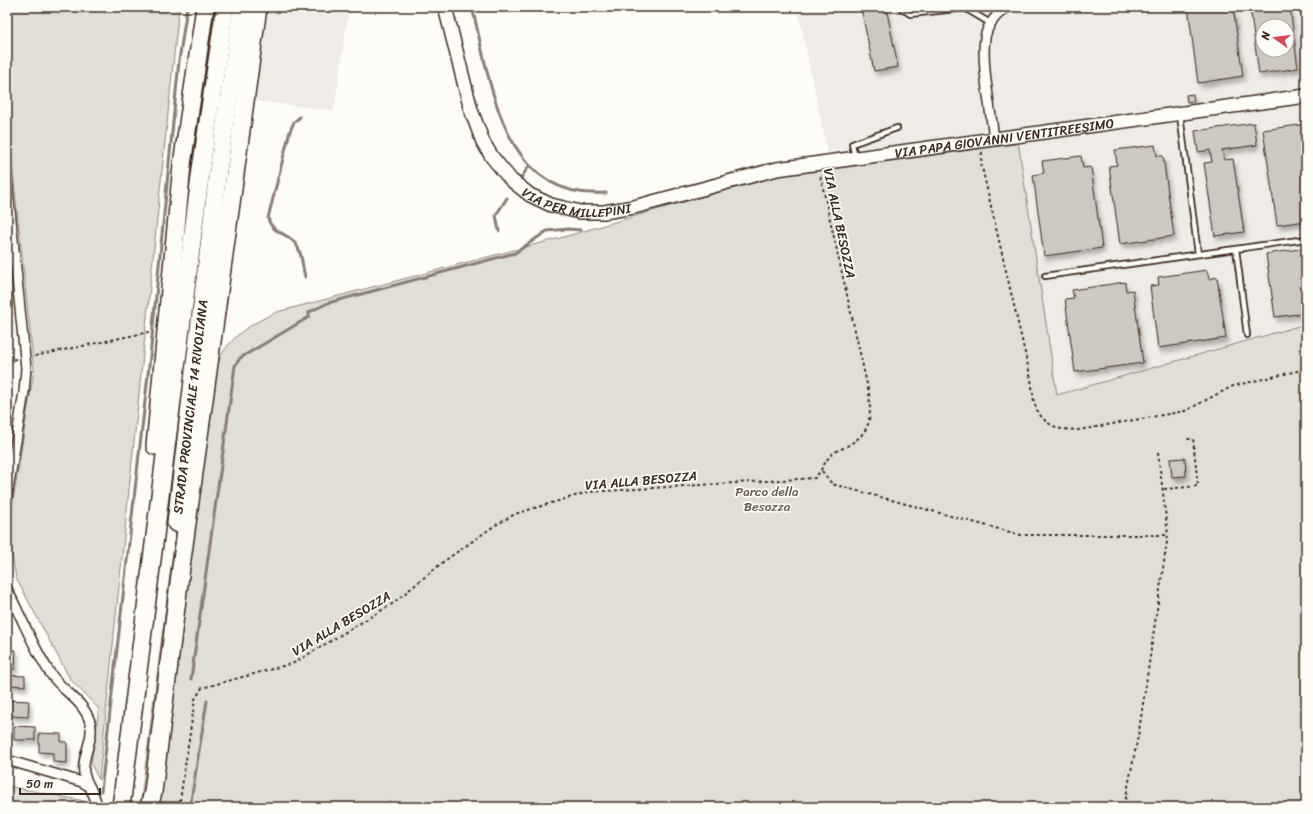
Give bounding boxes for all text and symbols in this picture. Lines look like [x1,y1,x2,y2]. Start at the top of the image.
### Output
north arrow [1255,18,1295,58]
text: N [1255,29,1276,43]
street label: VIA PAPA GIOVANNI VENTITREESIMO [893,112,1116,165]
street label: VIA ALLA BESOZZA [817,166,862,280]
street label: VIA PER MILLEPINI [516,181,633,224]
street label: STRADA PROVINCIALE 14 RIVOLTANA [166,298,215,515]
street label: VIA ALLA BESOZZA [584,464,698,497]
park label: Parco della Besozza [735,480,799,518]
street label: VIA ALLA BESOZZA [287,585,395,662]
scale bar [20,770,100,796]
text: 50 m [26,773,53,795]

